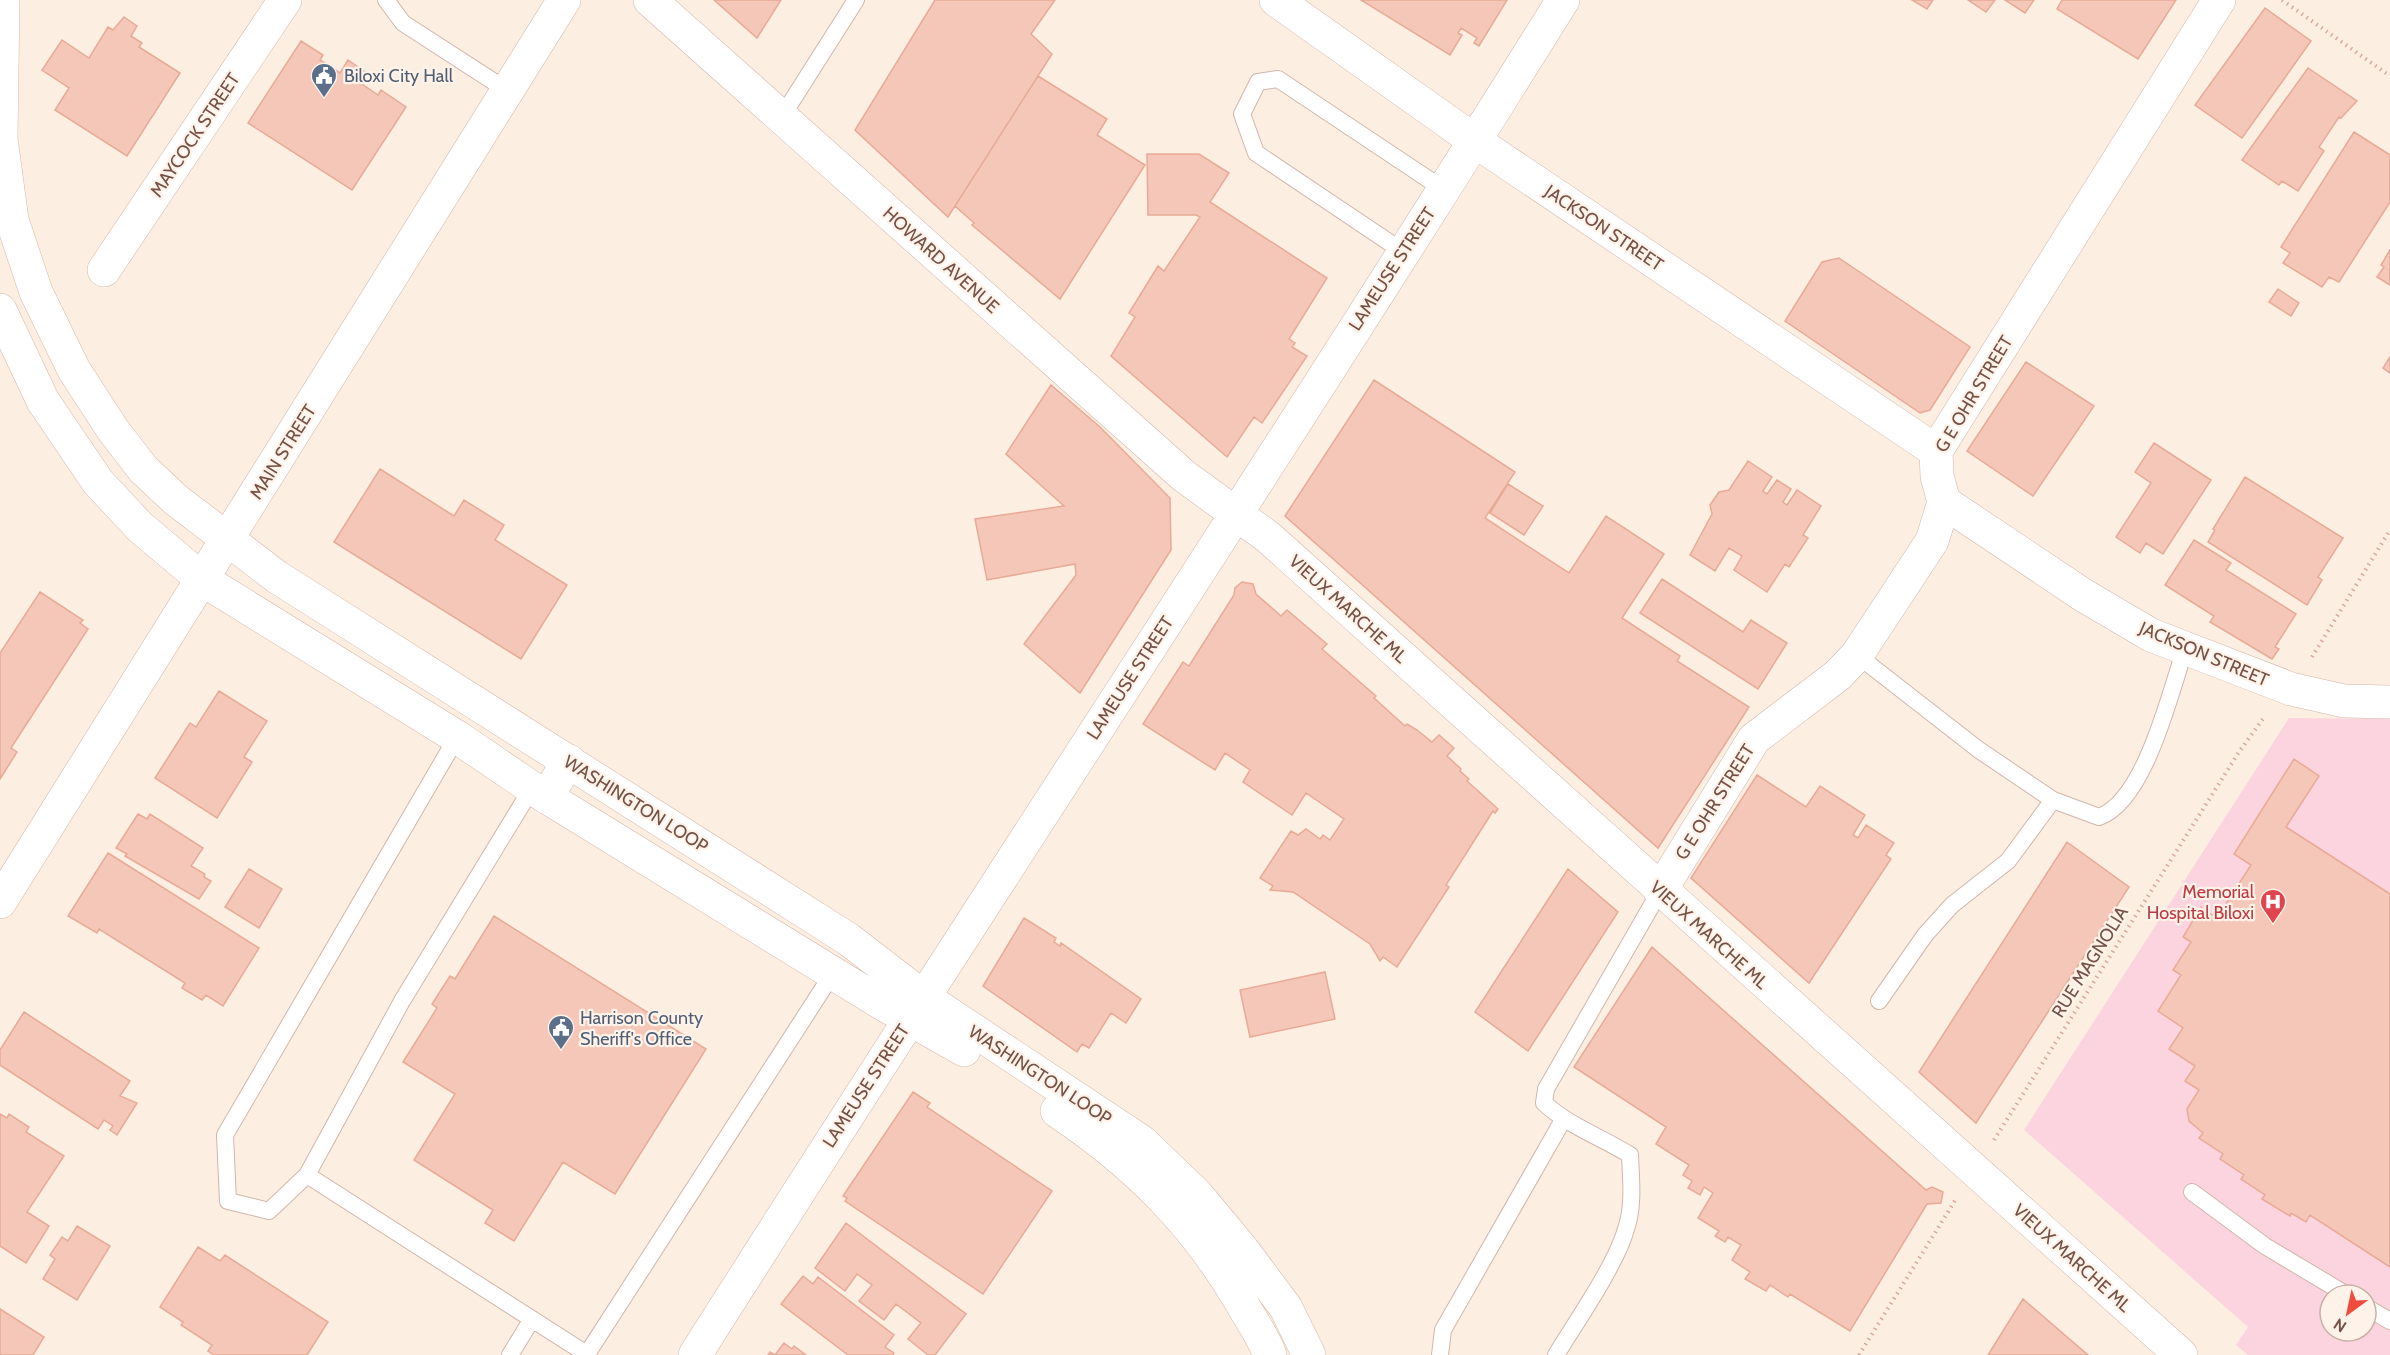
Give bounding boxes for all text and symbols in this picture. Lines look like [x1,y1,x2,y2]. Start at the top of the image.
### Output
public building icon: Biloxi City Hall [309,61,339,99]
place label: Biloxi City Hall [344,65,454,87]
street label: MAYCOCK STREET [145,68,245,201]
street label: JACKSON STREET [1540,180,1668,276]
street label: HOWARD AVENUE [878,202,1004,318]
street label: LAMEUSE STREET [1344,203,1440,335]
street label: G E OHR STREET [1931,331,2018,456]
street label: MAIN STREET [245,400,321,503]
street label: VIEUX MARCHE ML [1284,550,1412,668]
street label: LAMEUSE STREET [1082,612,1178,744]
street label: JACKSON STREET [2135,616,2272,691]
street label: G E OHR STREET [1671,740,1760,864]
street label: WASHINGTON LOOP [560,751,712,857]
street label: VIEUX MARCHE ML [1645,876,1773,994]
place label: Memorial Hospital Biloxi [2147,881,2255,924]
hospital icon: Memorial Hospital Biloxi [2258,887,2288,925]
street label: RUE MAGNOLIA [2047,902,2133,1022]
place label: Harrison County Sheriff's Office [580,1007,703,1050]
public building icon: Harrison County Sheriff's Office [546,1013,576,1051]
street label: LAMEUSE STREET [818,1020,914,1152]
street label: WASHINGTON LOOP [964,1020,1116,1130]
street label: VIEUX MARCHE ML [2008,1199,2136,1317]
north arrow [2318,1283,2378,1343]
text: N [2330,1314,2350,1336]

